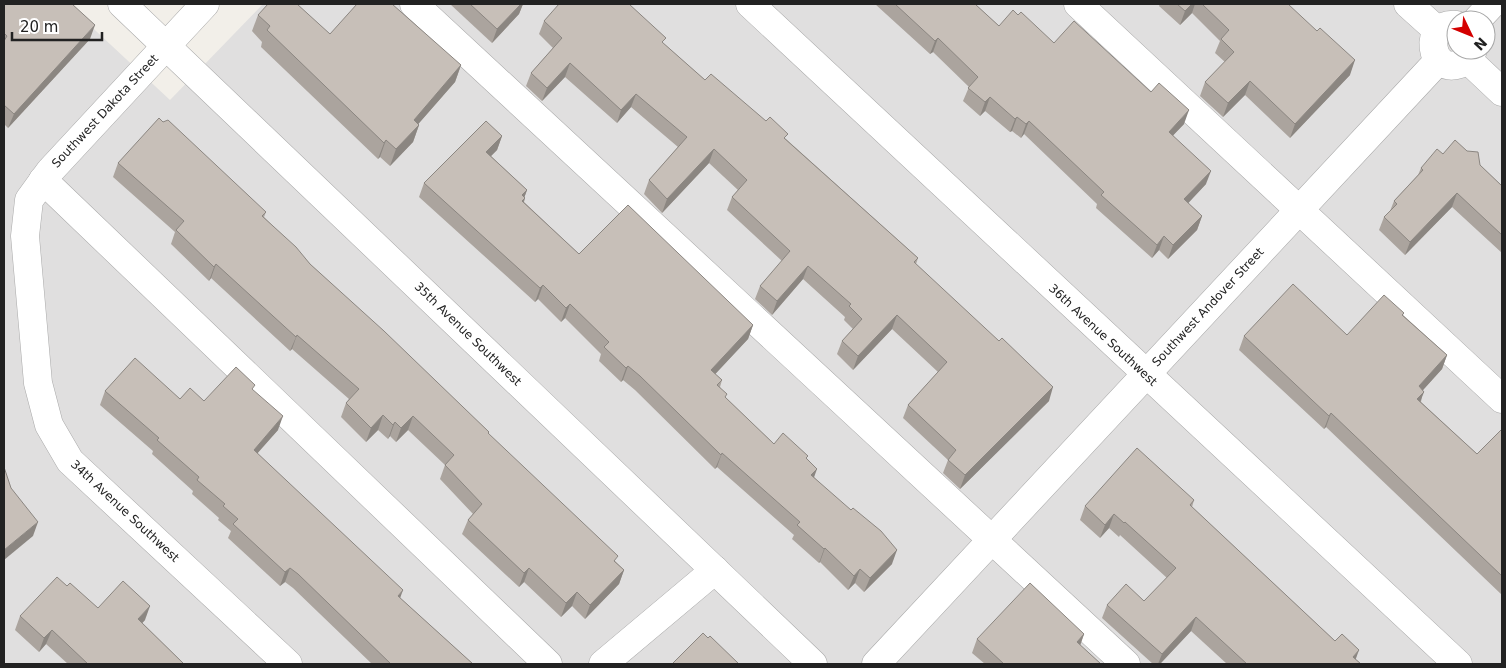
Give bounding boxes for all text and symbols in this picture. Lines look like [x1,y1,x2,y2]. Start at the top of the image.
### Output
scale bar [12,10,102,42]
north arrow [1446,10,1496,60]
text: 20 m [20,18,58,36]
text: N [1471,34,1490,54]
street label: Southwest Dakota Street [49,51,161,170]
street label: Southwest Andover Street [1149,244,1267,369]
street label: 35th Avenue Southwest [412,279,524,389]
street label: 36th Avenue Southwest [1046,281,1160,389]
street label: 34th Avenue Southwest [68,457,182,565]

